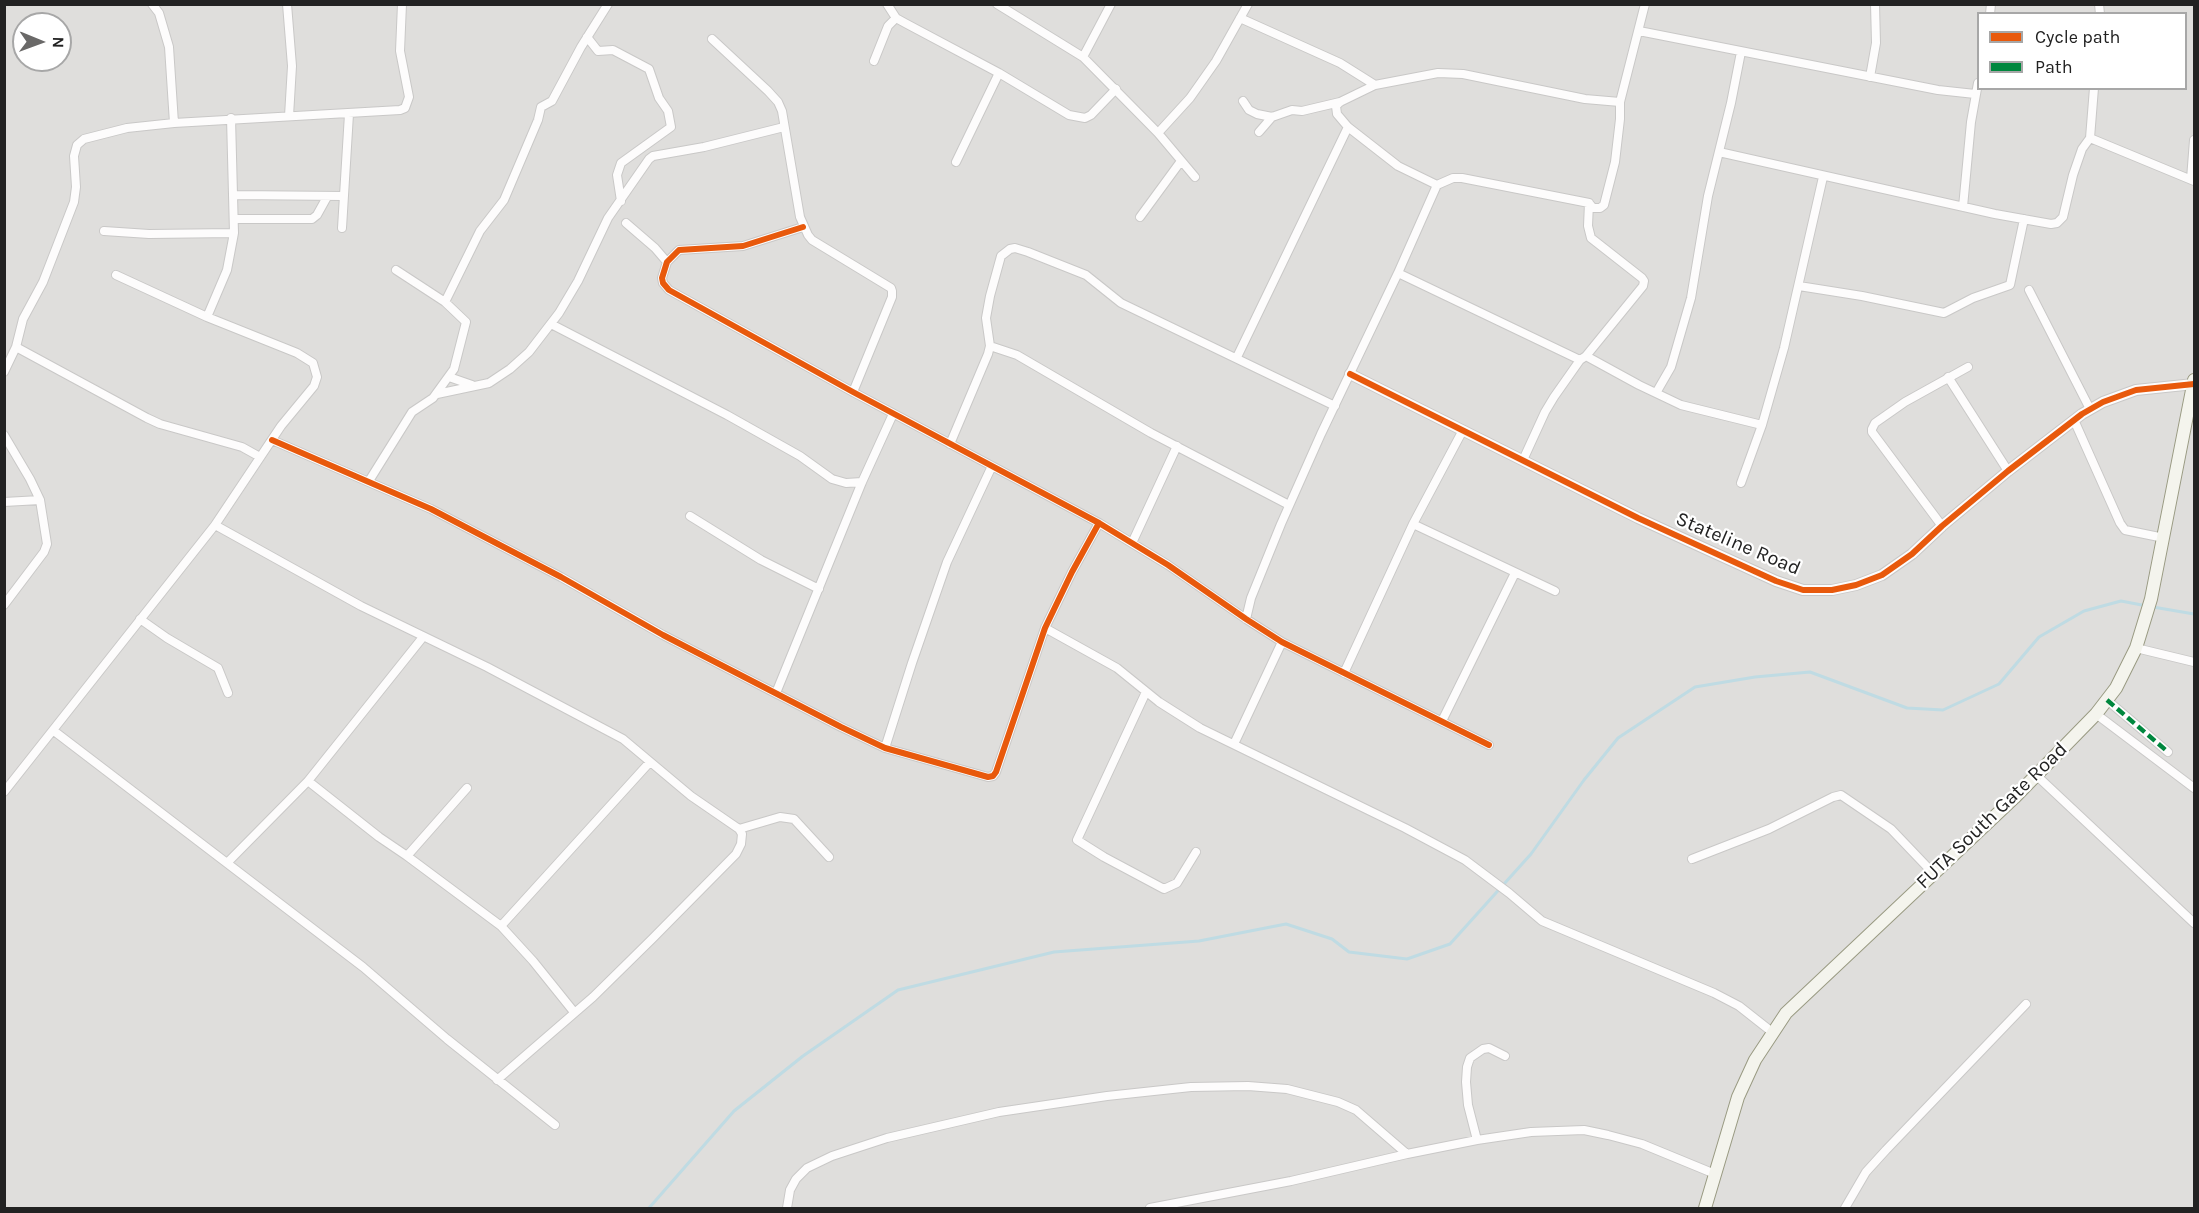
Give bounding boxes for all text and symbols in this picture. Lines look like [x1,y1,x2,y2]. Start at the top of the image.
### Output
north arrow [12,12,72,72]
legend [1977,12,2187,90]
text: Cycle path [2035,26,2120,48]
text: N [49,36,68,48]
text: Path [2035,56,2073,78]
street label: Stateline Road [1672,507,1804,581]
street label: FUTA South Gate Road [1911,738,2073,894]

